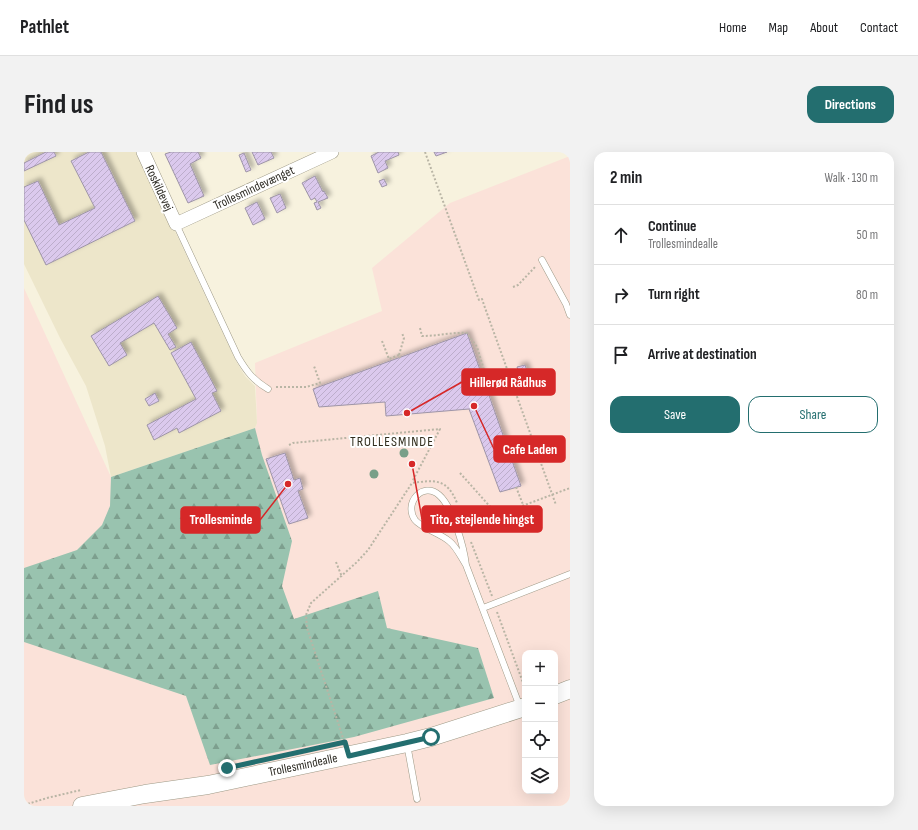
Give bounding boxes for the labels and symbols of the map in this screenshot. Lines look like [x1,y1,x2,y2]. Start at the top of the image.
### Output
street label: Trollesmindevænget [211,162,297,214]
street label: Roskildevej [141,163,177,213]
callout: Hillerød Rådhus [462,369,555,395]
text: Hillerød Rådhus [470,374,546,391]
district label: TROLLESMINDE [350,433,434,450]
callout: Cafe Laden [494,436,565,462]
text: Cafe Laden [503,441,557,458]
callout: Tito, stejlende hingst [422,506,542,532]
callout: Trollesminde [181,507,260,533]
text: Trollesminde [189,511,253,528]
text: Tito, stejlende hingst [430,511,534,528]
route start [422,728,440,746]
street label: Trollesmindealle [267,750,339,780]
route end [218,759,236,777]

